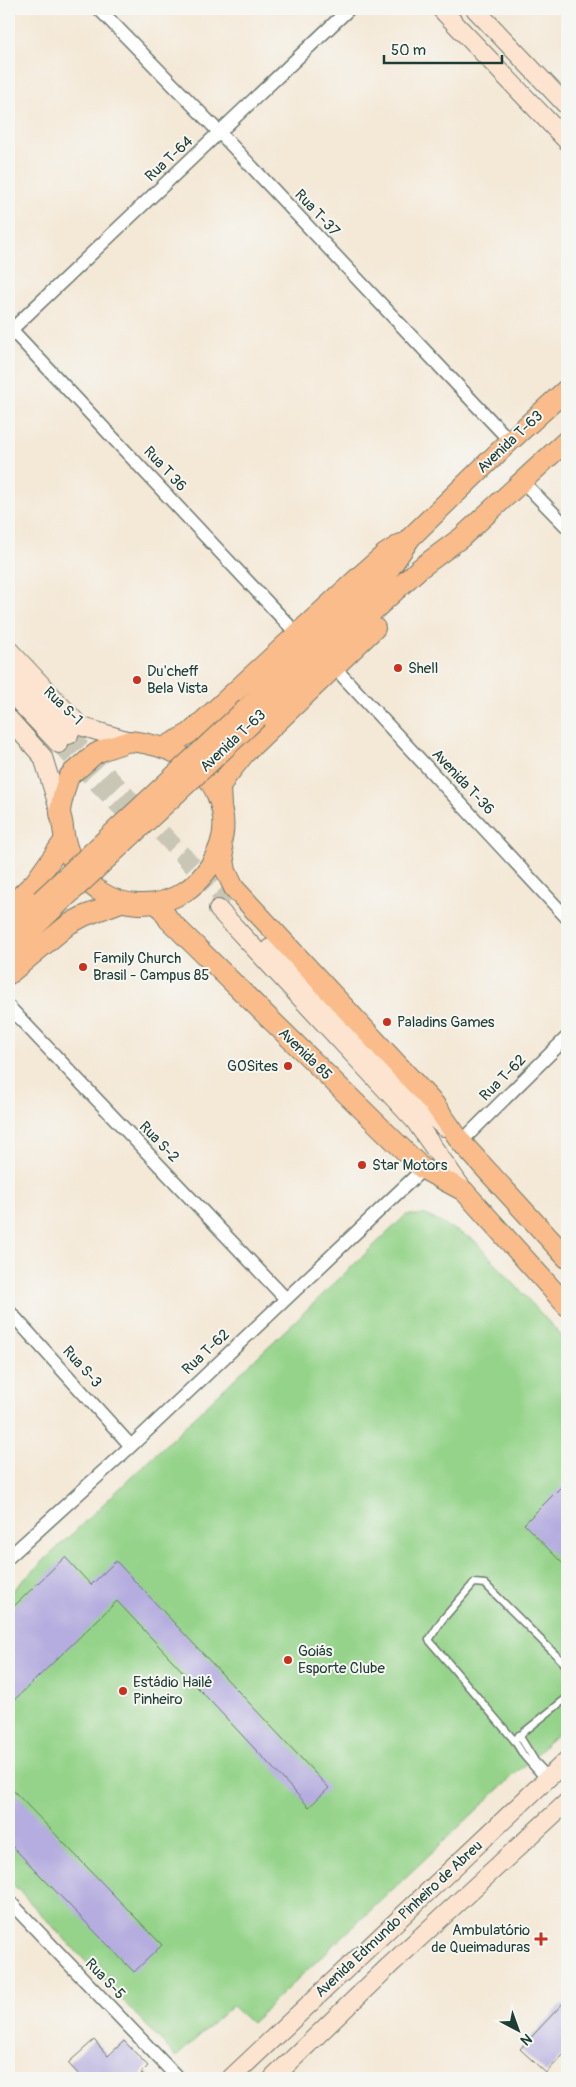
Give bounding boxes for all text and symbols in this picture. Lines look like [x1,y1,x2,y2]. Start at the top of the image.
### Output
scale bar [384,32,501,64]
text: 50 m [391,41,426,60]
street label: Rua T-64 [141,132,197,186]
street label: Rua T-37 [290,186,344,241]
street label: Avenida T-63 [473,407,547,477]
street label: Rua T 36 [139,442,191,496]
place label: Shell [408,659,438,678]
place label: Du'cheff Bela Vista [147,662,208,698]
marker: Shell [392,662,404,674]
marker: Du'cheff Bela Vista [131,674,143,686]
street label: Rua S-1 [39,683,87,729]
street label: Avenida T-63 [196,706,270,776]
street label: Avenida T-36 [428,745,498,819]
place label: Family Church Brasil - Campus 85 [93,949,210,985]
marker: Family Church Brasil - Campus 85 [77,961,89,973]
place label: Paladins Games [397,1013,495,1032]
marker: Paladins Games [381,1016,393,1028]
street label: Avenida 85 [274,1024,336,1084]
street label: Rua T-62 [476,1051,530,1105]
place label: GOSites [227,1057,278,1076]
marker: GOSites [282,1060,294,1072]
street label: Rua S-2 [135,1117,183,1167]
place label: Star Motors [372,1156,448,1175]
marker: Star Motors [356,1159,368,1171]
street label: Rua T-62 [178,1325,234,1379]
street label: Rua S-3 [58,1342,106,1392]
place label: Goiás Esporte Clube [298,1642,385,1678]
marker: Goiás Esporte Clube [282,1654,294,1666]
place label: Estádio Hailé Pinheiro [133,1673,213,1709]
marker: Estádio Hailé Pinheiro [117,1685,129,1697]
street label: Avenida Edmundo Pinheiro de Abreu [311,1836,487,2002]
place label: Ambulatório de Queimaduras [431,1921,530,1957]
marker: Ambulatório de Queimaduras [534,1932,548,1946]
street label: Rua S-5 [81,1955,129,2003]
north arrow [494,2004,544,2054]
text: N [517,2030,535,2049]

